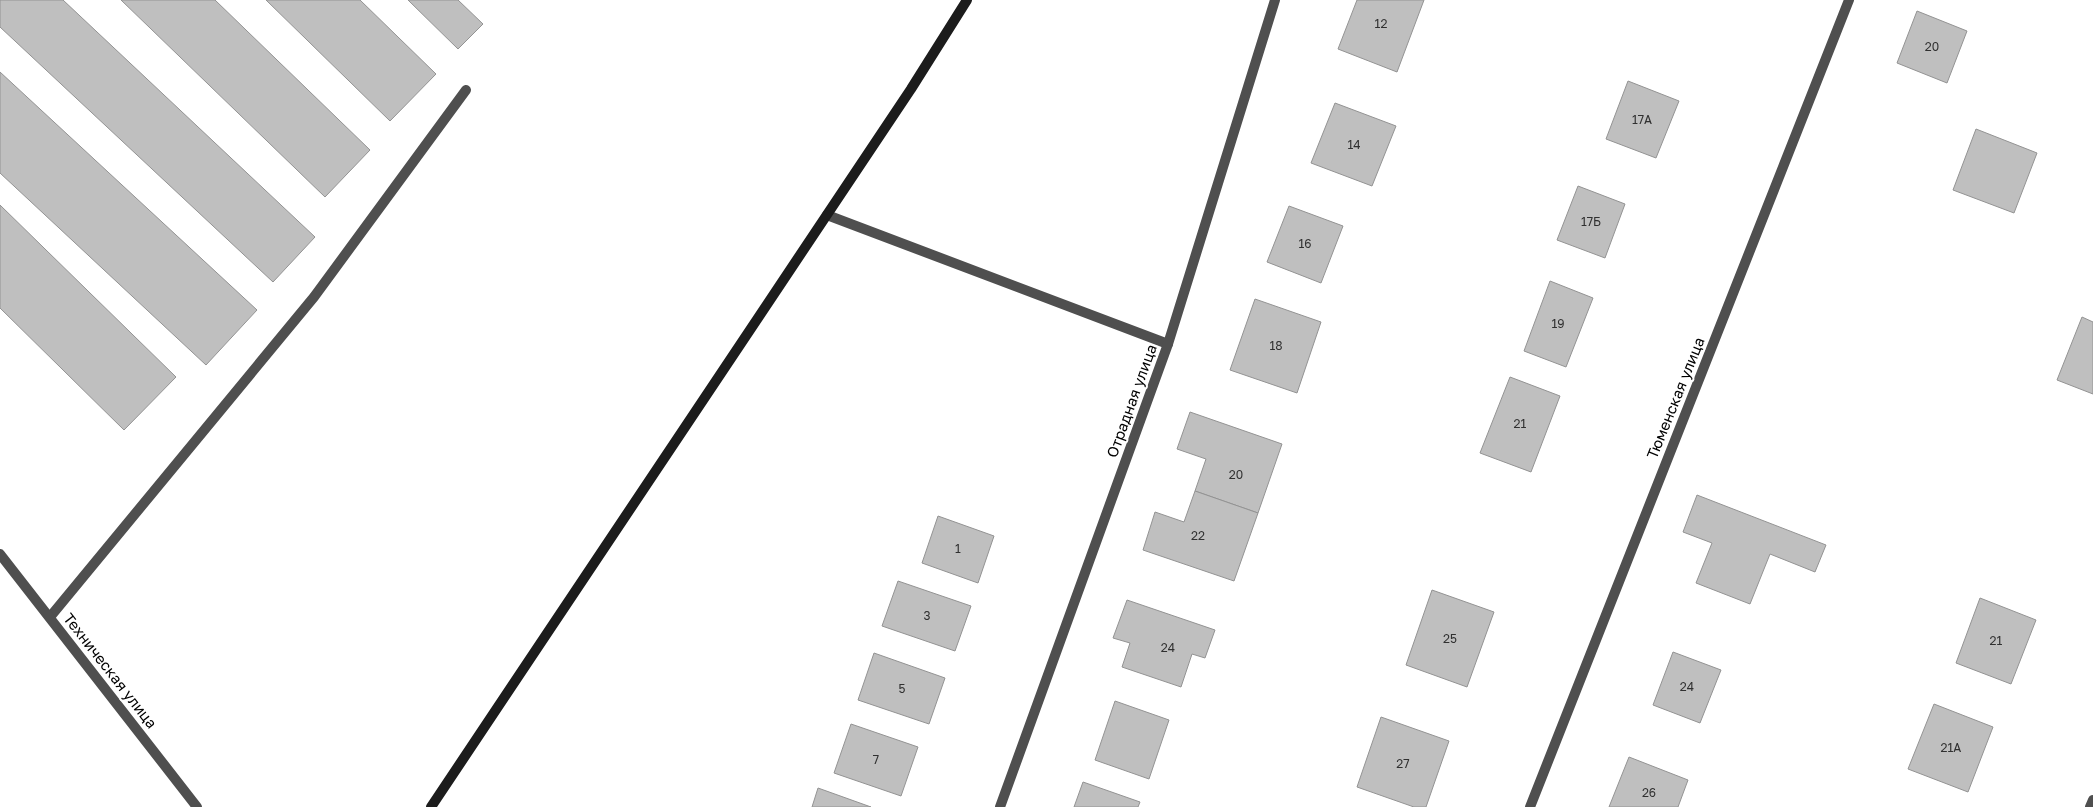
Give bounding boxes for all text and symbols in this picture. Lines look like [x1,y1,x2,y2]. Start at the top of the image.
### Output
house number: 12 [1375,16,1387,31]
house number: 20 [1925,39,1939,54]
house number: 17А [1632,112,1652,127]
house number: 14 [1347,137,1361,152]
house number: 17Б [1581,214,1601,229]
house number: 16 [1298,236,1312,251]
house number: 19 [1551,316,1565,331]
street label: Тюменская улица [1642,334,1708,461]
house number: 18 [1269,338,1283,353]
street label: Отрадная улица [1102,342,1160,460]
house number: 21 [1514,416,1527,431]
house number: 20 [1229,467,1243,482]
house number: 22 [1191,528,1205,543]
house number: 1 [955,541,961,556]
house number: 3 [923,608,931,623]
street label: Техническая улица [60,609,161,732]
house number: 25 [1443,631,1457,646]
house number: 21 [1990,633,2003,648]
house number: 24 [1161,640,1175,655]
house number: 24 [1680,679,1694,694]
house number: 5 [899,681,906,696]
house number: 21А [1941,740,1961,755]
house number: 7 [873,752,879,767]
house number: 27 [1396,756,1410,771]
house number: 26 [1642,785,1656,800]

